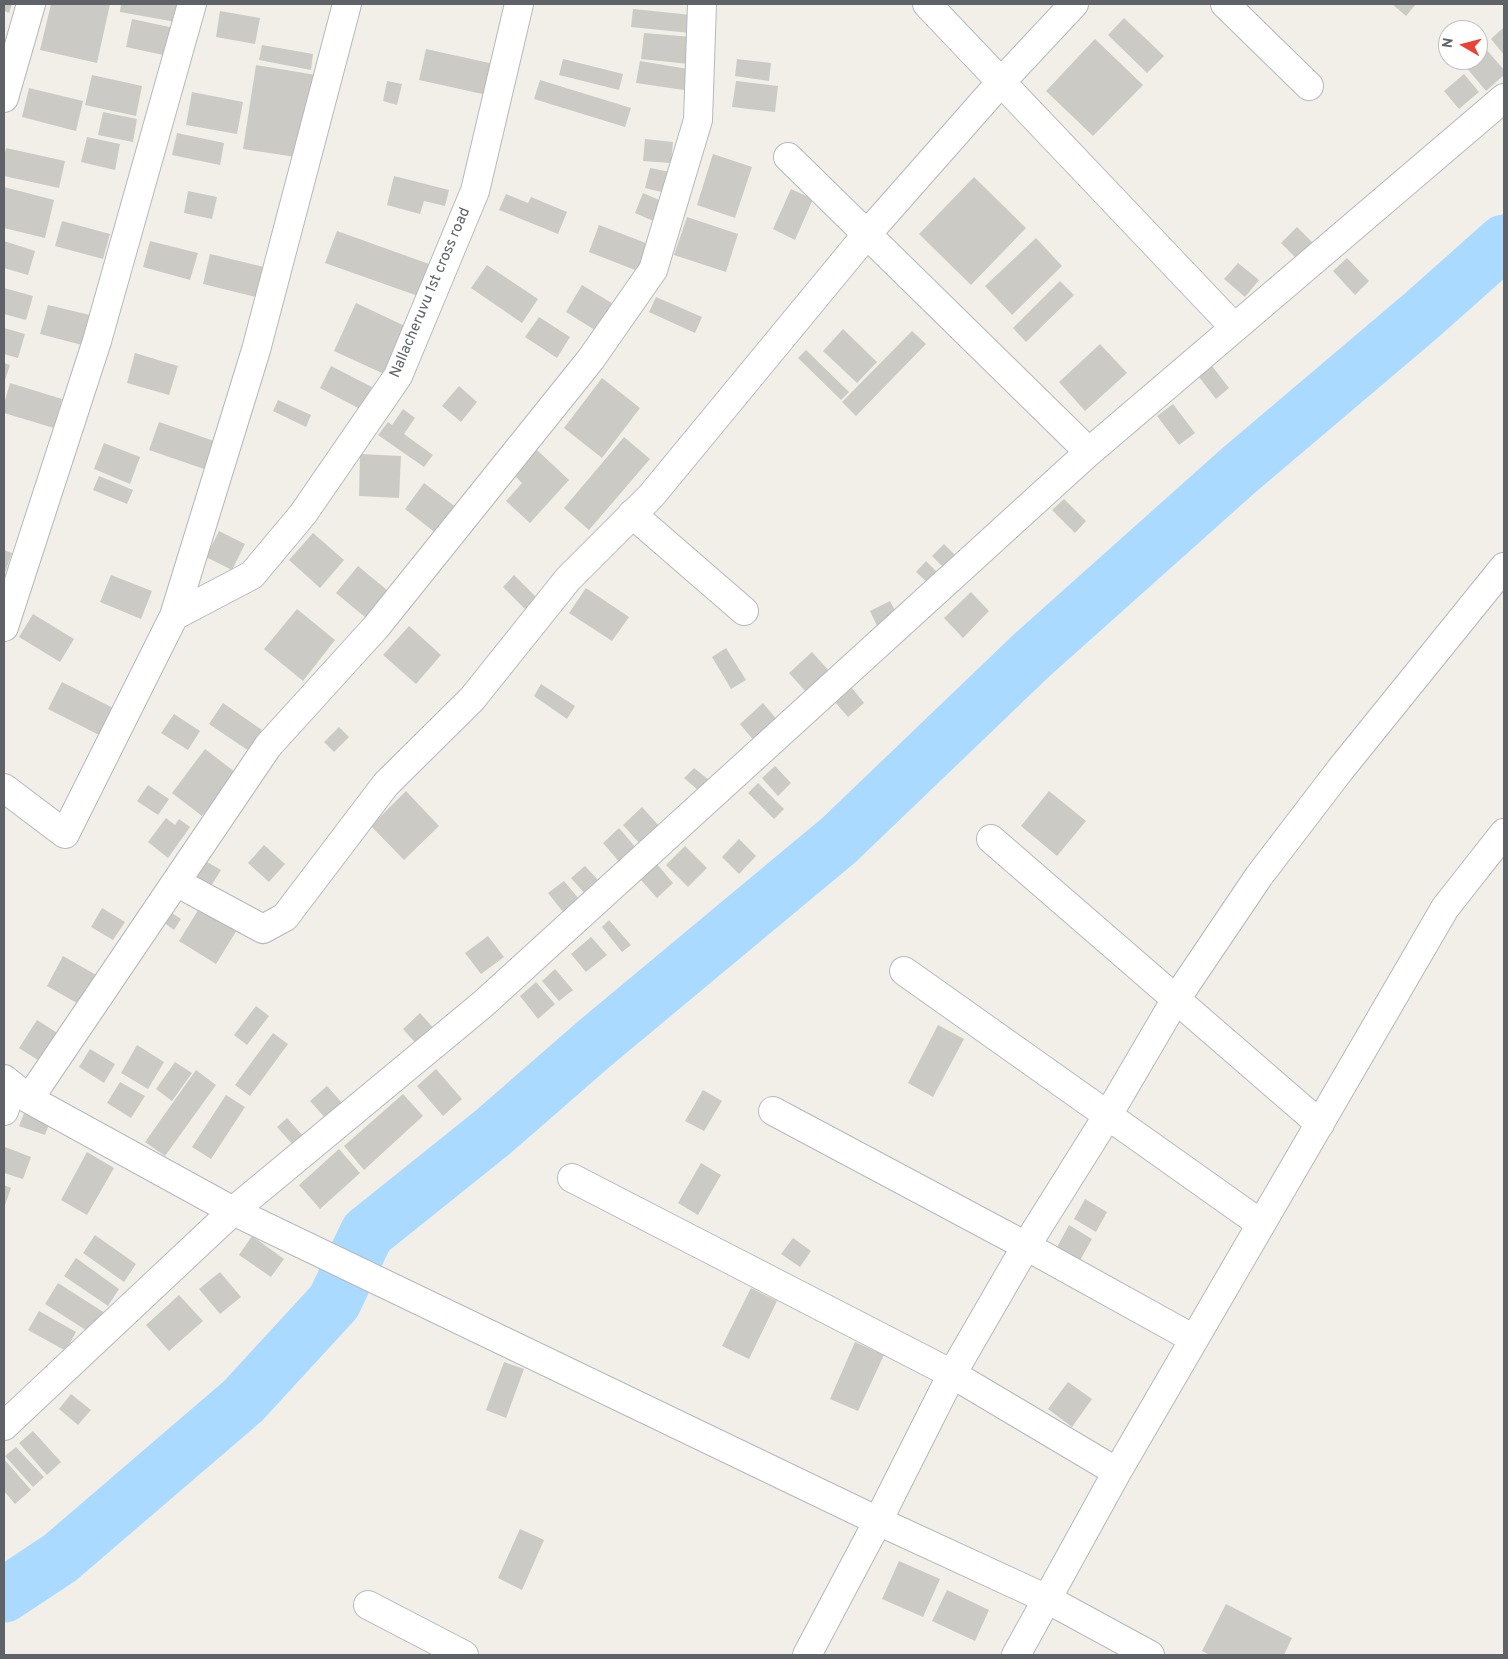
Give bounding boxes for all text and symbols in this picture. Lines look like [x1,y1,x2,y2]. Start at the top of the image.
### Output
north arrow [1438,20,1488,70]
text: N [1440,37,1458,49]
street label: Nallacheruvu 1st cross road [387,205,475,381]

